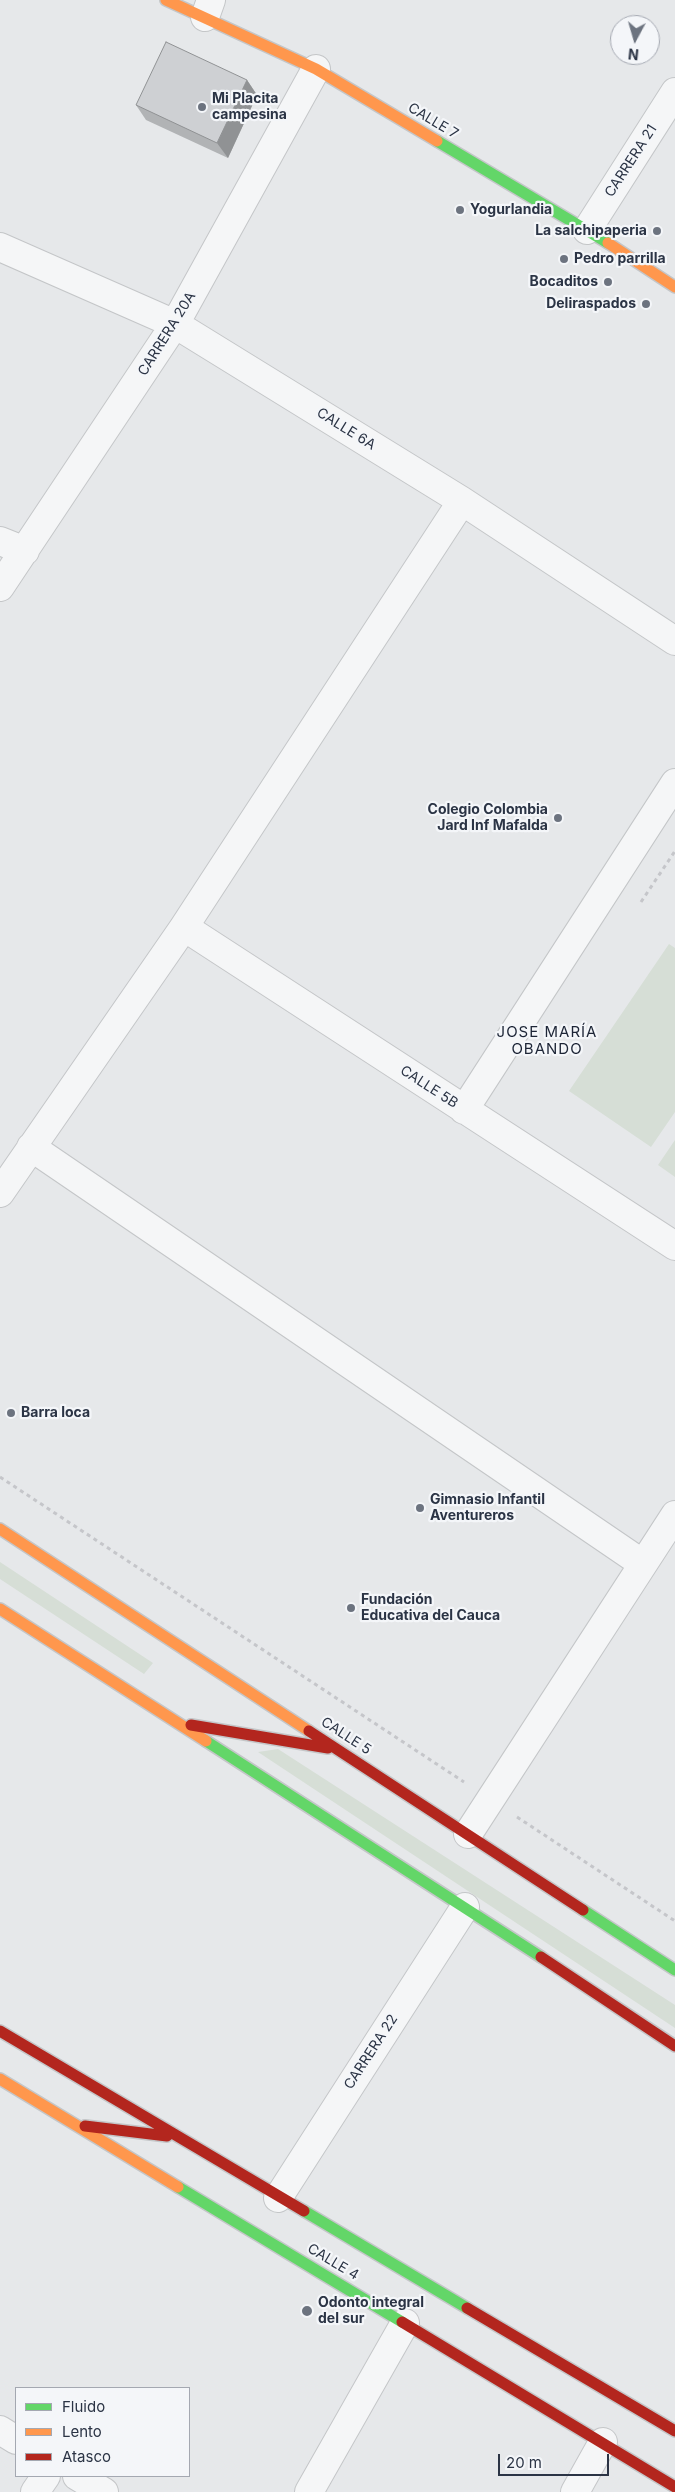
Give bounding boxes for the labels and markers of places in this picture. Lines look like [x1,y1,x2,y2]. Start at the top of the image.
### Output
place label: Mi Placita campesina [212,91,287,124]
marker: Mi Placita campesina [196,101,208,113]
place label: Yogurlandia [470,202,552,218]
marker: Yogurlandia [454,204,466,216]
place label: La salchipaperia [535,223,647,239]
marker: La salchipaperia [651,225,663,237]
place label: Pedro parrilla [574,251,666,267]
marker: Pedro parrilla [558,253,570,265]
place label: Bocaditos [530,274,598,290]
marker: Bocaditos [602,276,614,288]
place label: Deliraspados [546,296,636,312]
marker: Deliraspados [640,298,652,310]
place label: Colegio Colombia Jard Inf Mafalda [428,802,548,834]
marker: Colegio Colombia Jard Inf Mafalda [552,812,564,824]
place label: Barra loca [21,1405,90,1421]
marker: Barra loca [5,1407,17,1419]
place label: Gimnasio Infantil Aventureros [430,1492,545,1524]
marker: Gimnasio Infantil Aventureros [414,1502,426,1514]
place label: Fundación Educativa del Cauca [361,1592,500,1624]
marker: Fundación Educativa del Cauca [345,1602,357,1614]
place label: Odonto integral del sur [318,2295,424,2328]
marker: Odonto integral del sur [300,2304,314,2318]

